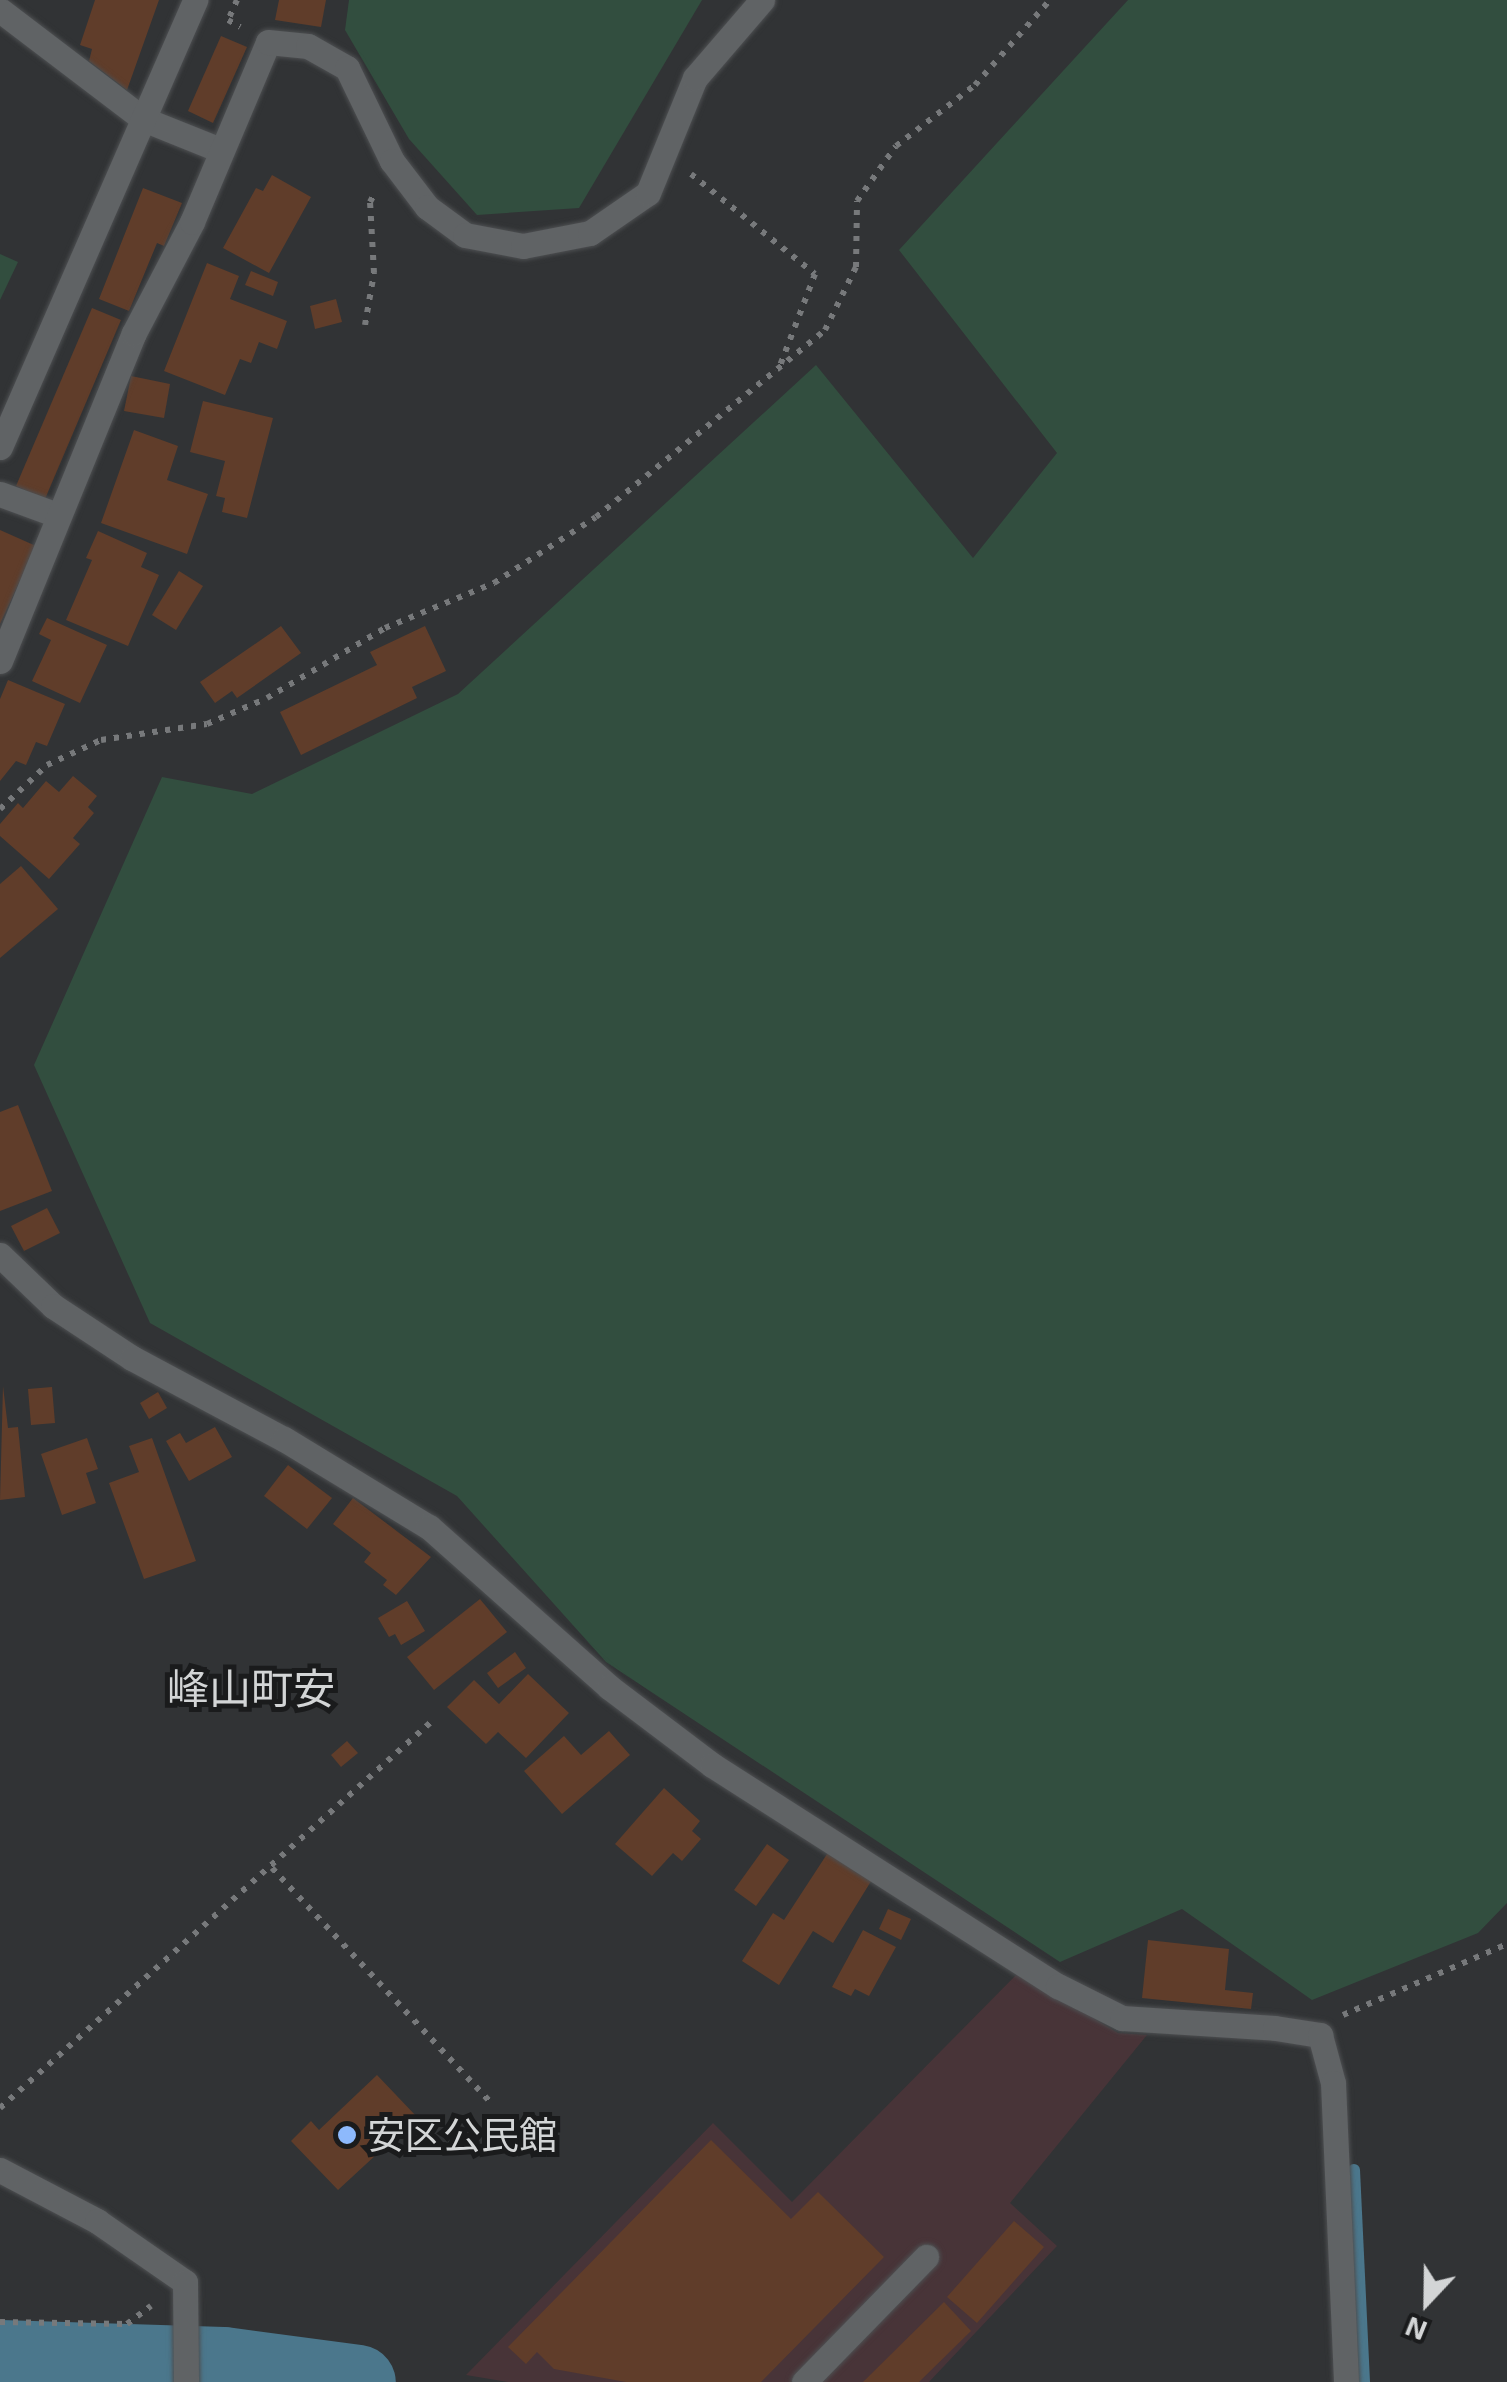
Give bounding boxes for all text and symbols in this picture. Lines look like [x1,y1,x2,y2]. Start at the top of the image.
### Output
district label: 峰山町安 [167,1662,335,1712]
place label: 安区公民館 [367,2112,557,2158]
marker: 安区公民館 [336,2124,358,2146]
north arrow [1377,2252,1477,2352]
text: N [1400,2310,1432,2349]

